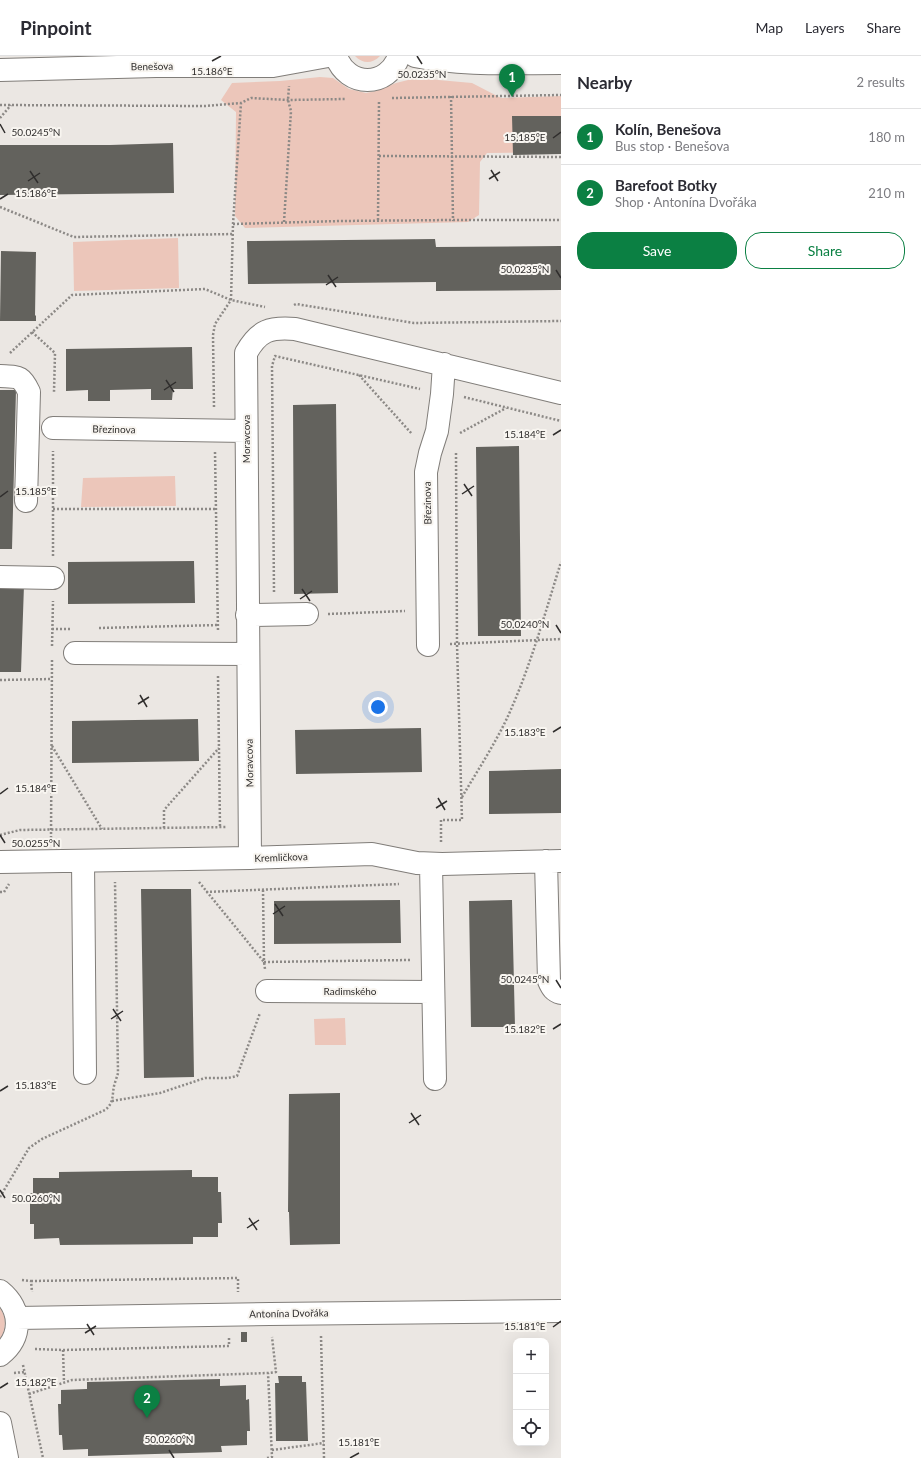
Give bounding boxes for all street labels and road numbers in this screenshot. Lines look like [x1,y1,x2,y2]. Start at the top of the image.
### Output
street label: Benešova [131,60,173,72]
street label: Moravcova [240,415,252,463]
street label: Březinova [92,423,136,435]
street label: Březinova [421,481,433,525]
street label: Moravcova [243,739,255,787]
street label: Kremličkova [254,850,308,864]
street label: Radimského [323,985,377,997]
street label: Antonína Dvořáka [249,1306,329,1320]

